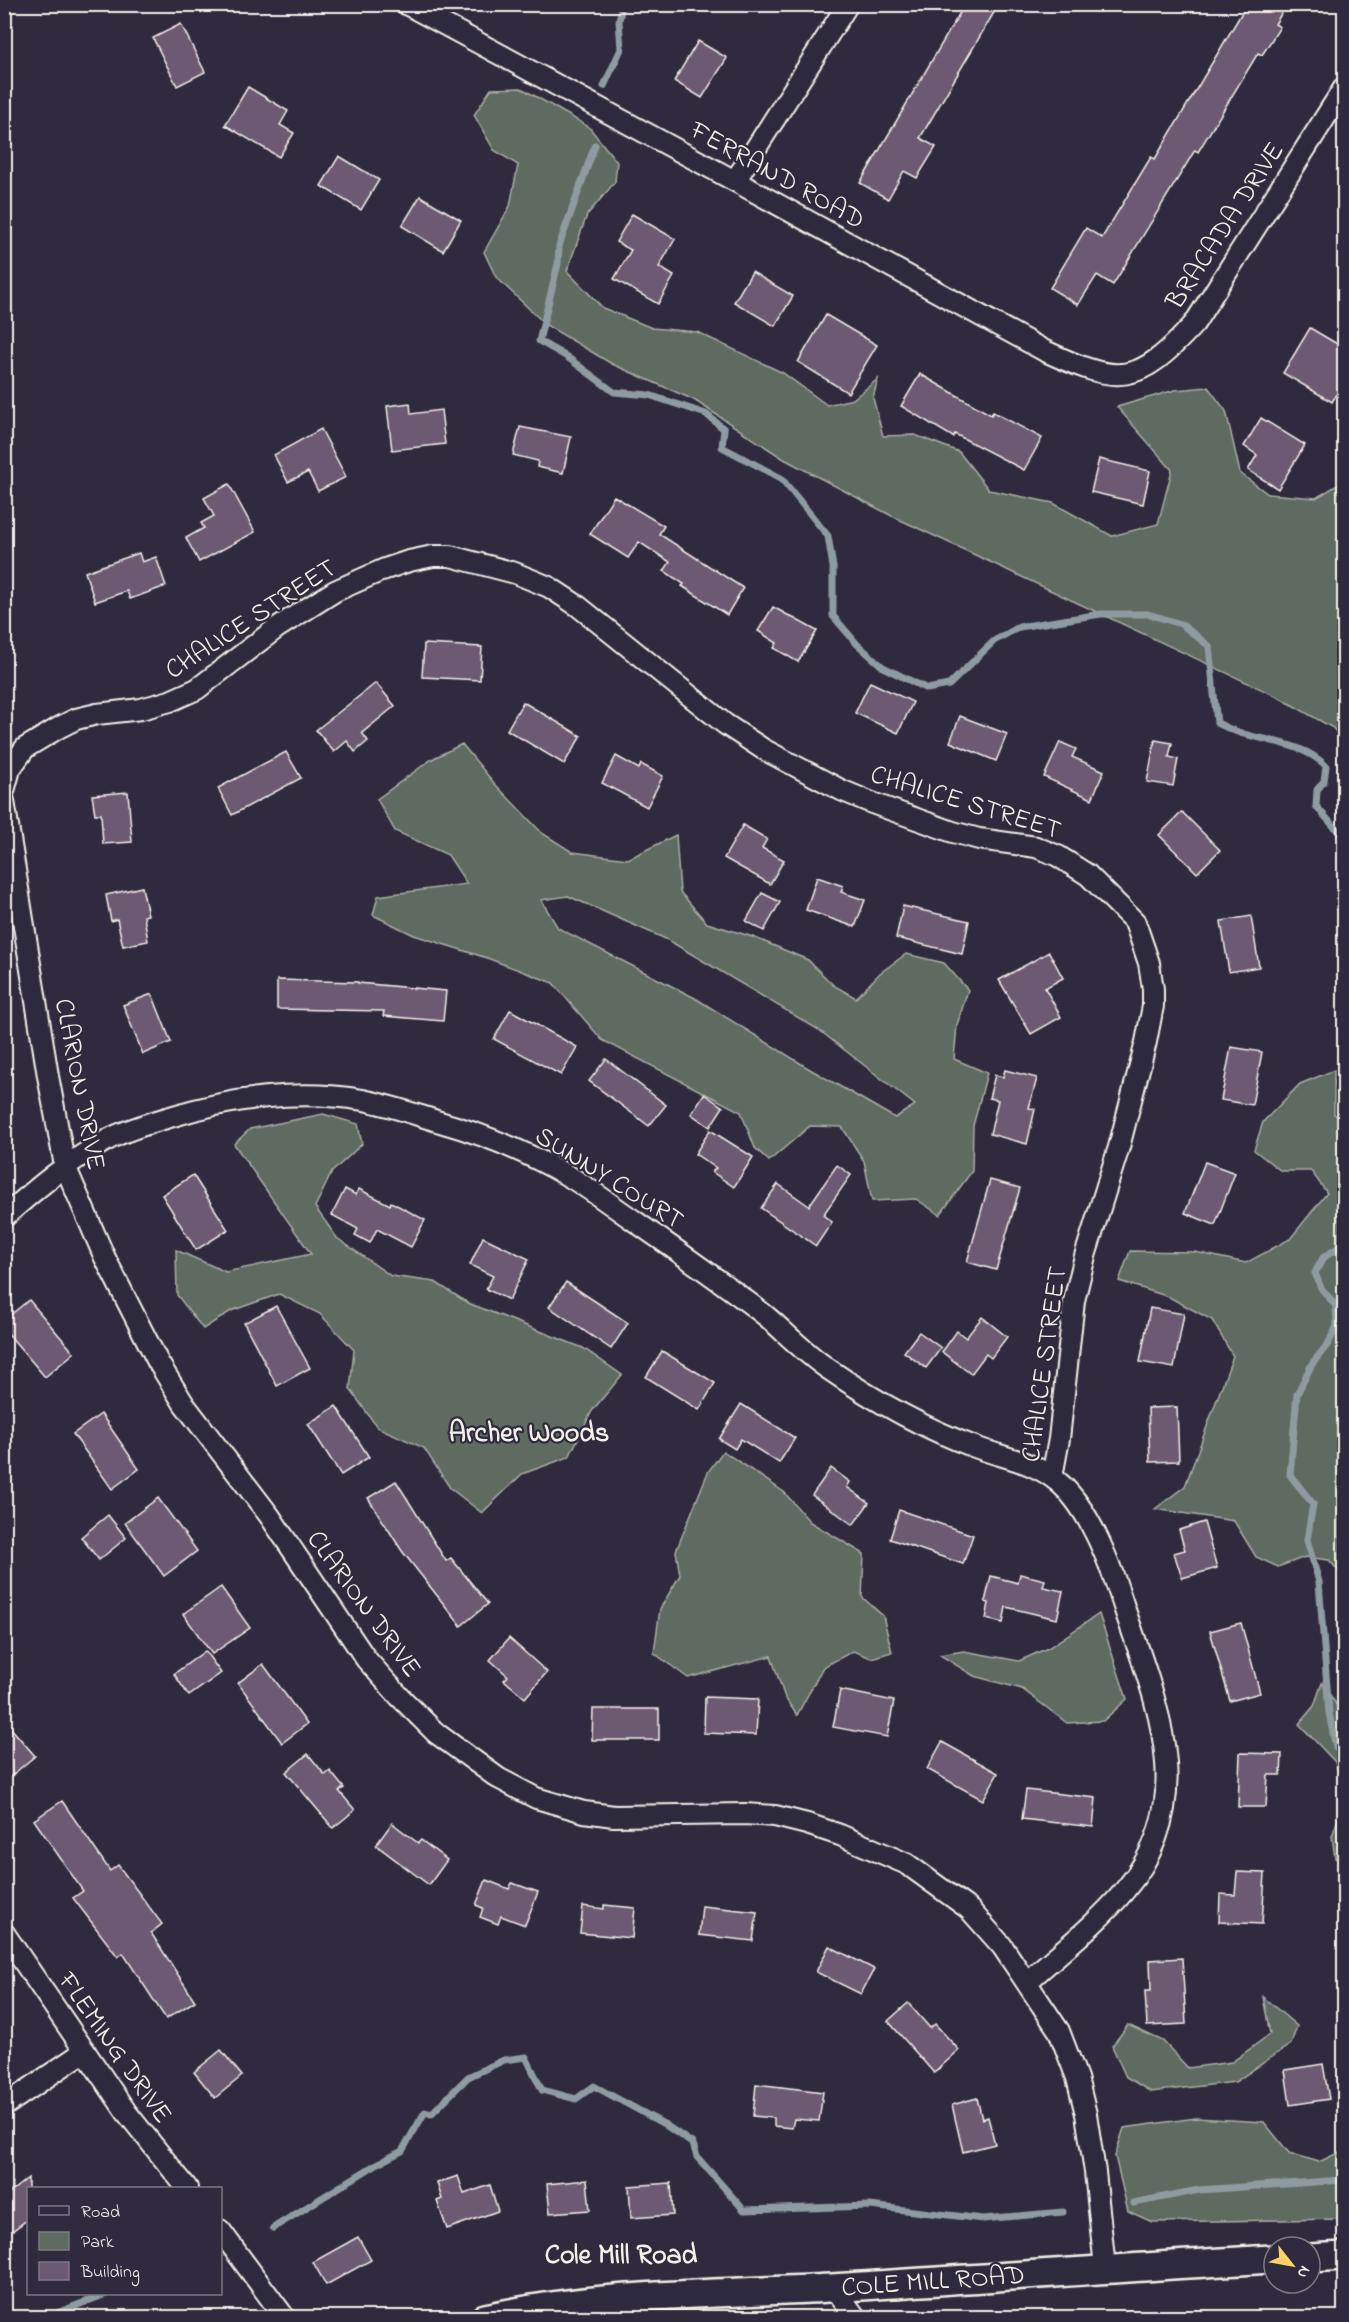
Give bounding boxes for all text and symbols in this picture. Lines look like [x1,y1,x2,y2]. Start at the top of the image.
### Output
street label: FERRAND ROAD [681,111,871,240]
street label: BRACADA DRIVE [1157,135,1295,319]
street label: CHALICE STREET [158,550,345,690]
street label: CHALICE STREET [865,756,1065,851]
street label: CLARION DRIVE [43,995,114,1174]
street label: SUNNY COURT [527,1118,691,1240]
street label: CHALICE STREET [1012,1264,1079,1465]
district label: Archer Woods [449,1414,609,1455]
street label: CLARION DRIVE [296,1523,430,1686]
street label: FLEMING DRIVE [47,1964,181,2132]
legend [27,2187,222,2295]
text: Road [81,2200,120,2226]
text: Park [81,2230,114,2256]
north arrow [1262,2235,1322,2295]
district label: Cole Mill Road [545,2236,698,2277]
street label: COLE MILL ROAD [840,2257,1026,2308]
text: Building [80,2260,140,2287]
text: N [1290,2261,1316,2283]

